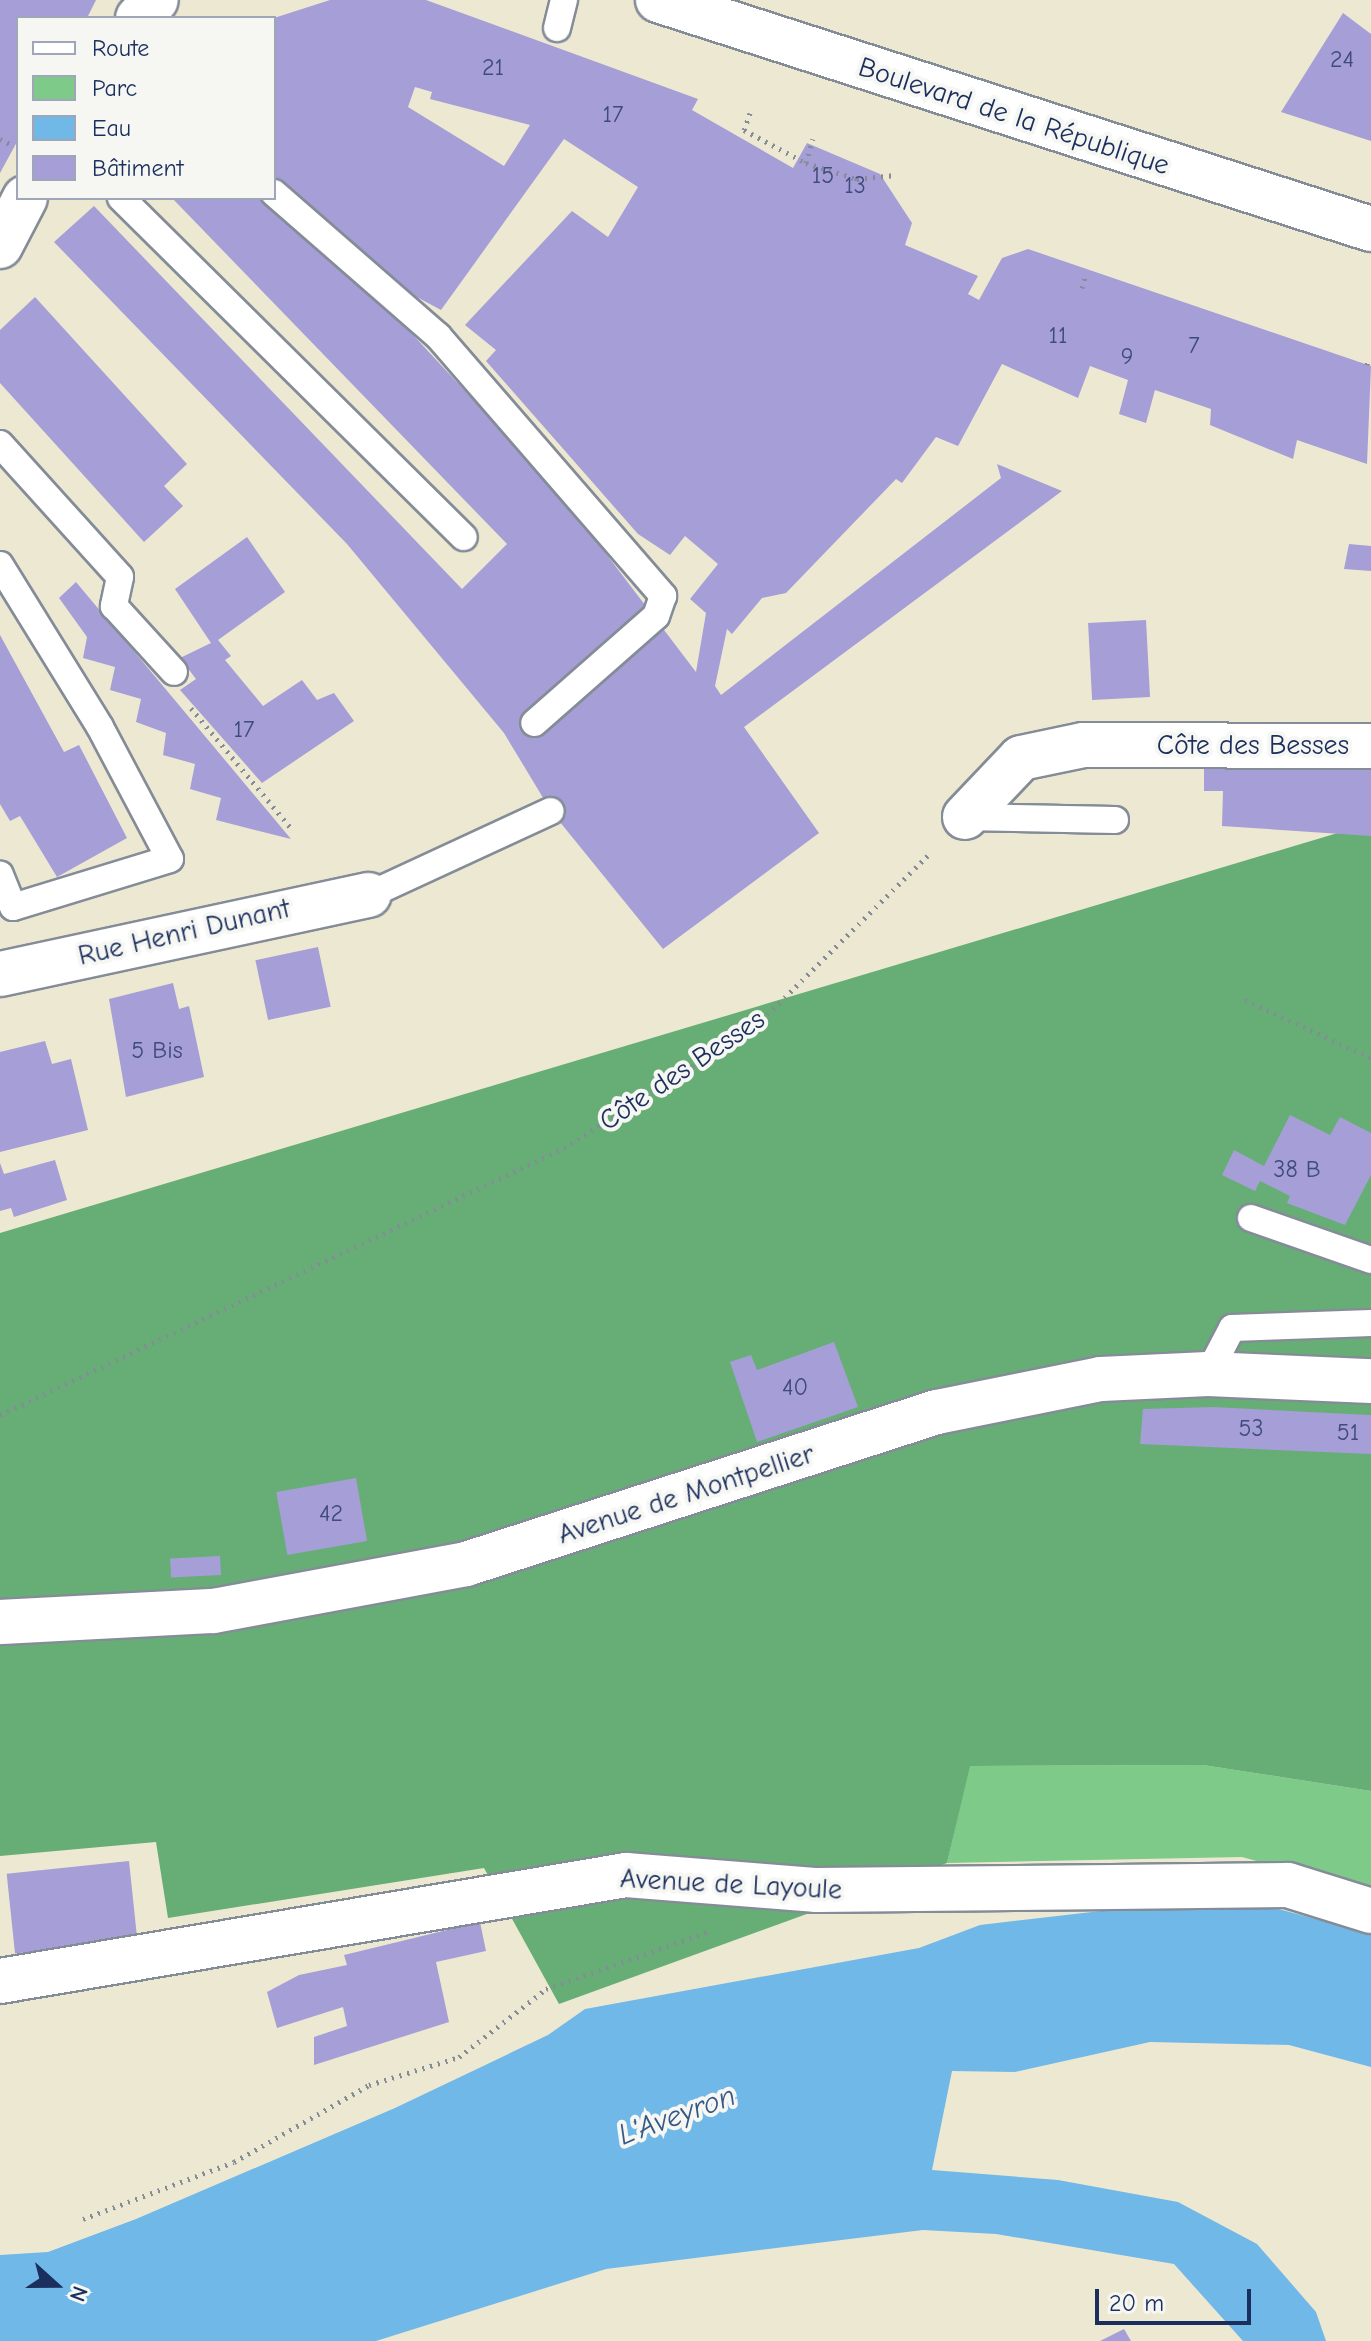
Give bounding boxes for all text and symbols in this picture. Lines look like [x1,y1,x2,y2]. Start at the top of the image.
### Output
legend [16,16,276,200]
text: Route [92,34,149,62]
house number: 24 [1330,46,1354,74]
street label: Boulevard de la République [854,50,1174,182]
house number: 21 [482,54,504,82]
text: Parc [92,74,137,102]
house number: 17 [603,101,623,129]
text: Eau [92,114,131,142]
text: Bâtiment [92,154,184,182]
house number: 15 [812,162,834,190]
house number: 13 [844,172,866,200]
house number: 11 [1048,322,1068,350]
house number: 7 [1188,332,1200,360]
house number: 9 [1121,343,1133,371]
house number: 17 [234,716,254,744]
street label: Côte des Besses [1157,728,1349,762]
street label: Rue Henri Dunant [75,891,293,973]
street label: Côte des Besses [593,1002,771,1138]
house number: 5 Bis [131,1037,183,1065]
house number: 38 B [1273,1156,1321,1184]
house number: 40 [782,1374,808,1402]
house number: 53 [1238,1415,1264,1443]
house number: 51 [1337,1419,1359,1447]
street label: Avenue de Montpellier [554,1437,818,1551]
house number: 42 [319,1500,343,1528]
street label: Avenue de Layoule [619,1861,843,1907]
water label: L'Aveyron [614,2078,740,2154]
north arrow [16,2245,96,2325]
scale bar [1099,2273,1255,2323]
text: N [64,2282,93,2305]
text: 20 m [1109,2289,1164,2317]

